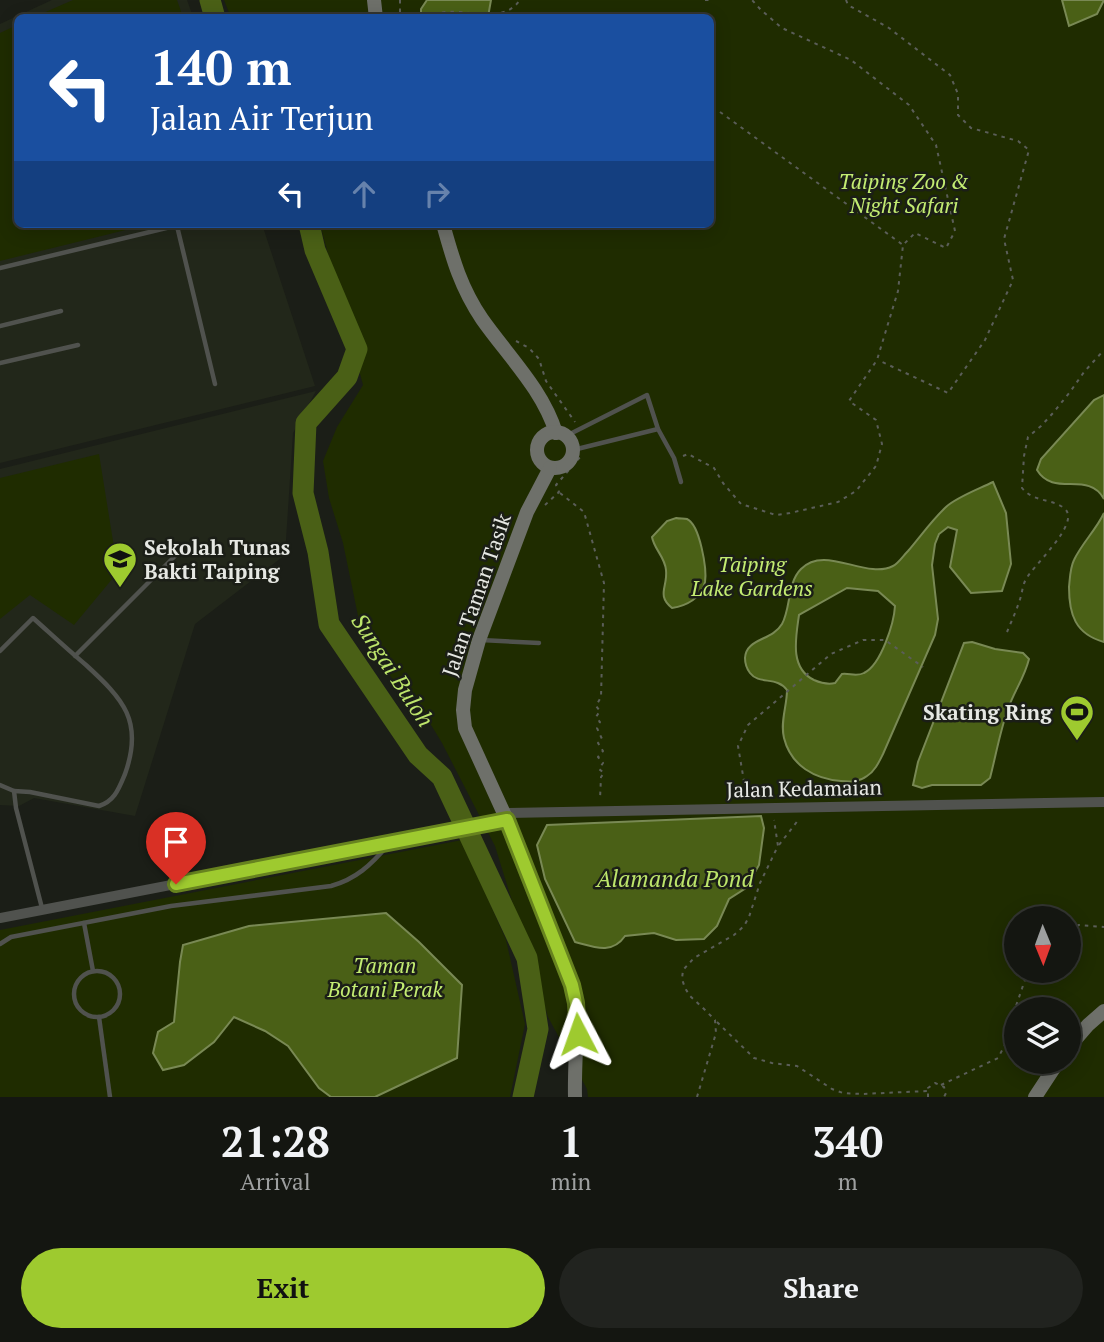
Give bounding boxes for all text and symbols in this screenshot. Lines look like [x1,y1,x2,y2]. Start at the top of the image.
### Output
text: 140 m [150,34,292,99]
icon: left [35,42,126,133]
text: Jalan Air Terjun [150,97,373,139]
park label: Taiping Zoo & Night Safari [839,167,969,219]
icon: left [272,175,310,213]
icon: ahead [345,175,383,213]
icon: right [418,175,456,213]
street label: Jalan Taman Tasik [435,510,517,680]
place label: Sekolah Tunas Bakti Taiping [144,533,290,585]
school or university icon: Sekolah Tunas Bakti Taiping [101,540,139,589]
park label: Taiping Lake Gardens [690,550,813,602]
water label: Sungai Buloh [345,607,441,733]
sports icon: Skating Ring [1058,693,1096,742]
place label: Skating Ring [923,698,1053,726]
street label: Jalan Kedamaian [726,773,883,803]
pin [146,812,206,884]
icon: arrive [157,823,195,861]
water label: Alamanda Pond [594,863,755,894]
north arrow [1004,906,1082,984]
map controls [1004,906,1081,1074]
park label: Taman Botani Perak [326,951,443,1003]
position arrow [541,997,615,1071]
button: layers [1004,997,1081,1074]
text: 21:28 [221,1113,330,1169]
text: 1 [559,1113,583,1169]
text: 340 [812,1113,883,1169]
text: Arrival [240,1166,311,1197]
text: min [551,1166,591,1197]
text: m [838,1166,858,1197]
button: Exit [21,1248,545,1328]
button: Share [559,1248,1083,1328]

